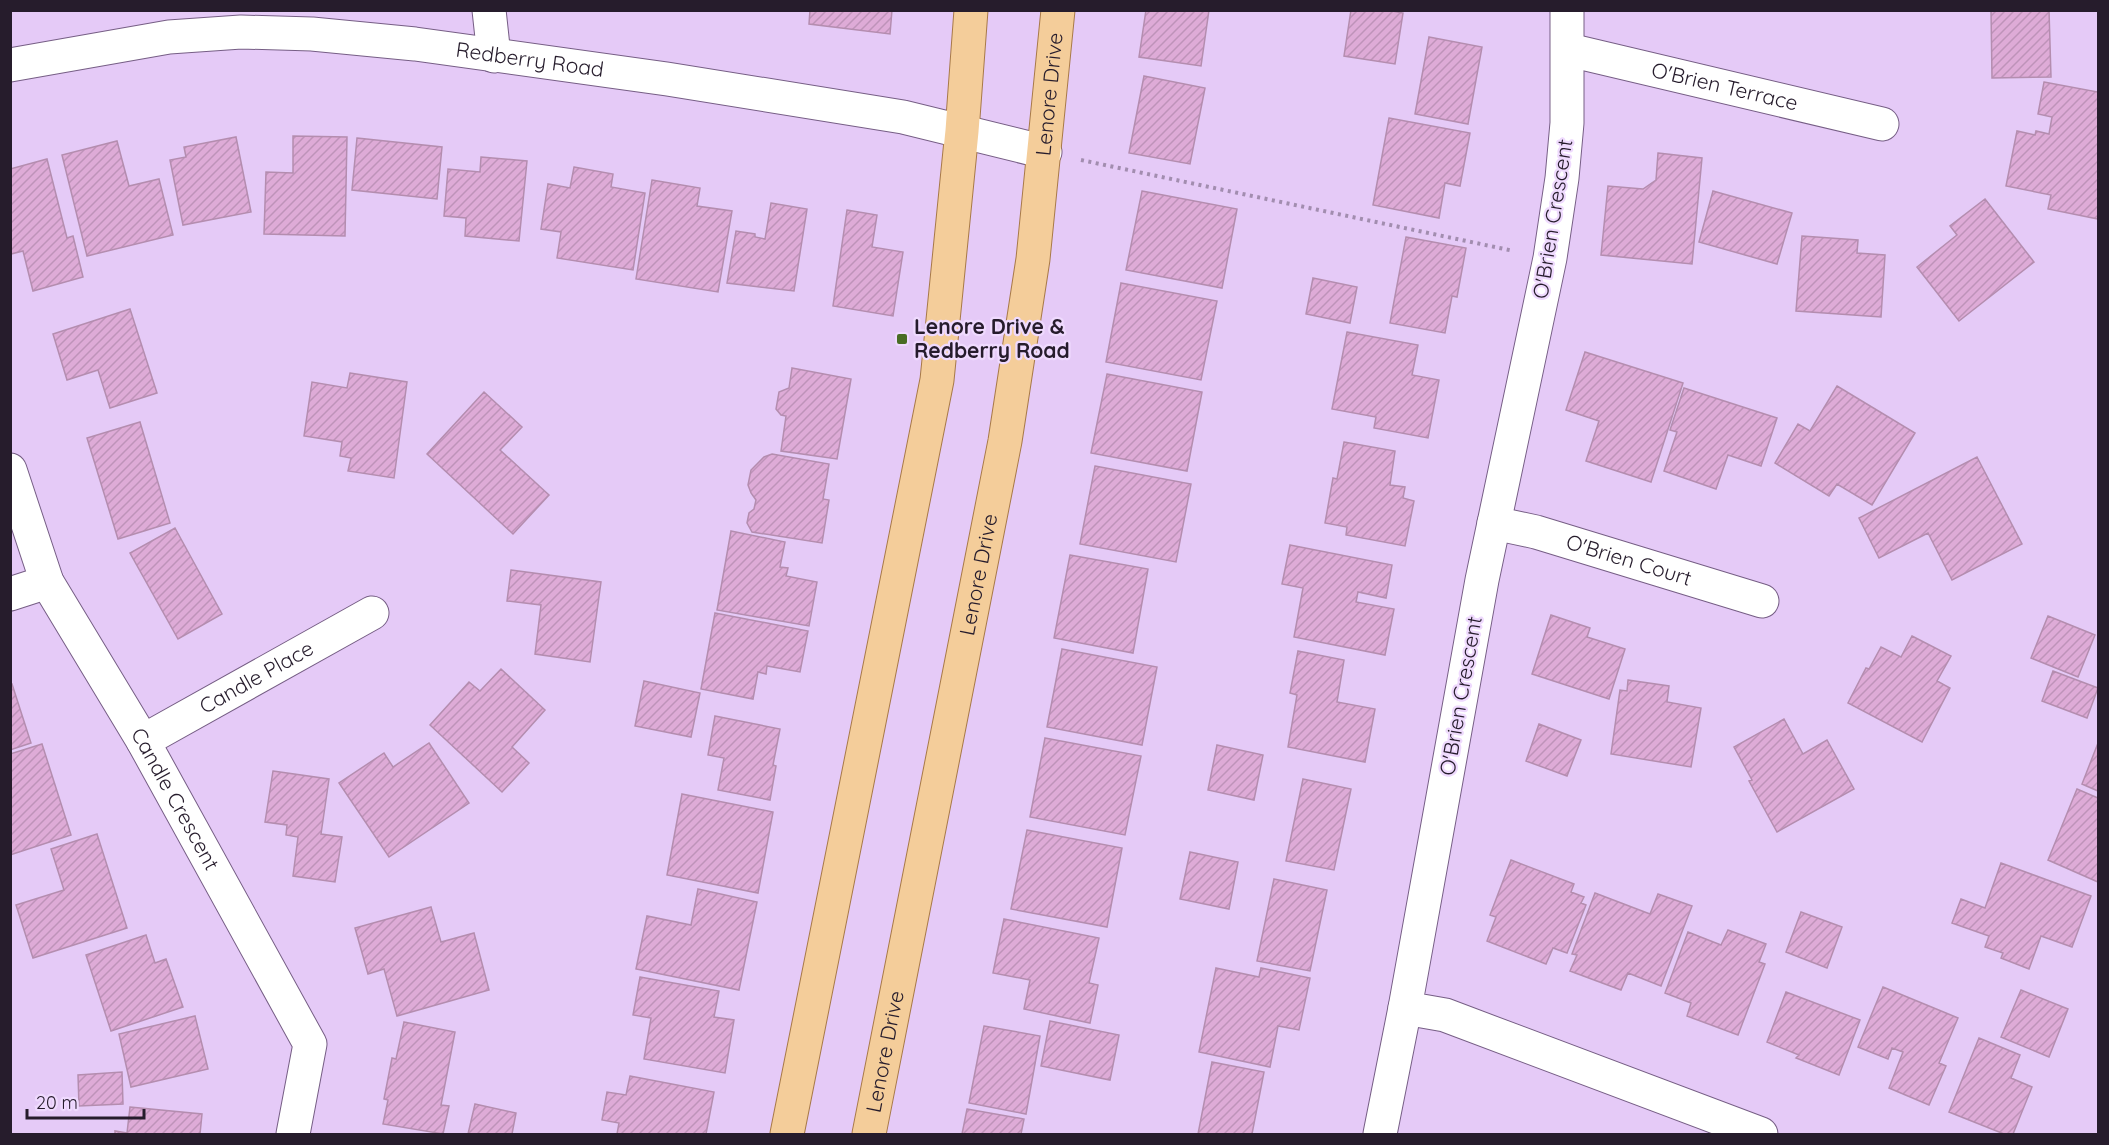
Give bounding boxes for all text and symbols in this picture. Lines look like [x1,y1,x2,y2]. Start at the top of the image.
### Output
street label: Lenore Drive [1029,31,1068,157]
street label: Redberry Road [454,36,606,82]
street label: O'Brien Terrace [1649,56,1801,116]
street label: O'Brien Crescent [1527,137,1577,300]
place label: Lenore Drive & Redberry Road [914,313,1070,363]
marker: Lenore Drive & Redberry Road [895,332,909,346]
street label: Lenore Drive [953,511,1002,638]
street label: O'Brien Court [1563,528,1695,591]
street label: O'Brien Crescent [1433,614,1487,777]
street label: Candle Place [194,635,318,719]
street label: Candle Crescent [126,723,226,874]
street label: Lenore Drive [860,988,909,1115]
scale bar [27,1082,144,1120]
text: 20 m [36,1091,78,1114]

